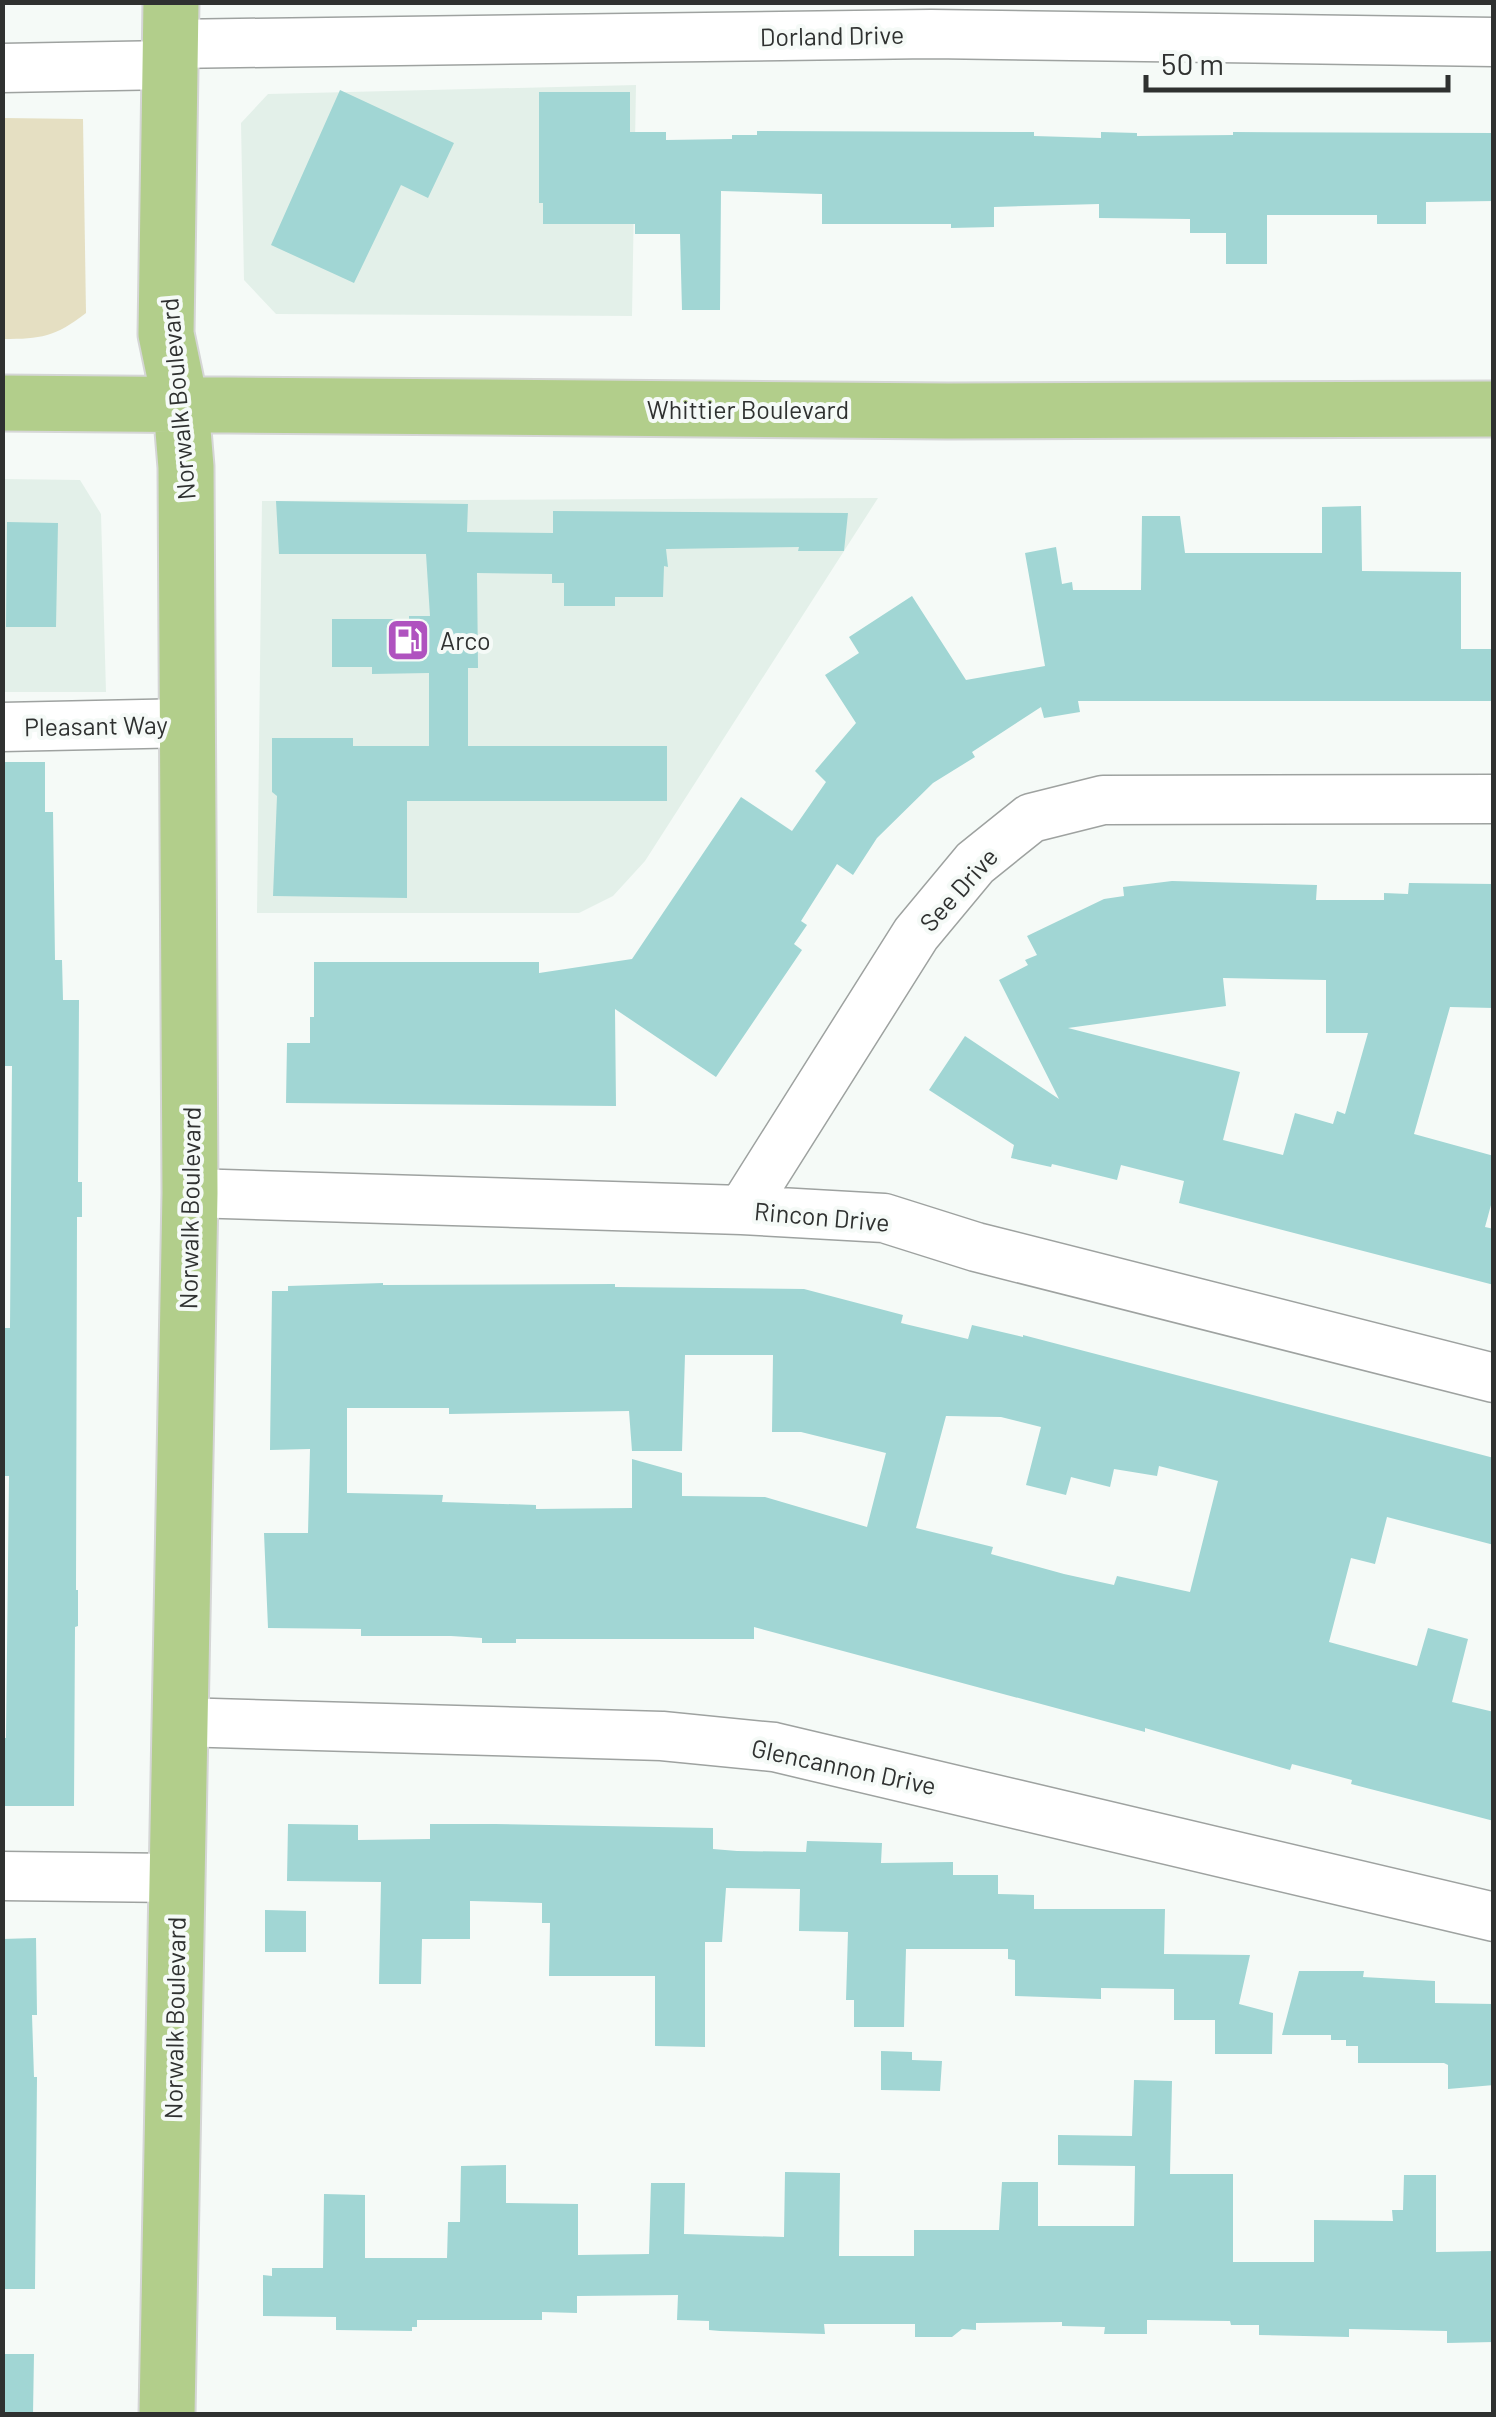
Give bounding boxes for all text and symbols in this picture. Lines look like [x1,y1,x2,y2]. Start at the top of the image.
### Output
street label: Dorland Drive [760,19,904,51]
scale bar [1146,30,1448,92]
text: 50 m [1161,45,1224,81]
street label: Norwalk Boulevard [153,297,201,501]
street label: Whittier Boulevard [647,394,849,424]
fuel station icon: Arco [385,617,431,663]
place label: Arco [440,625,491,655]
street label: Pleasant Way [24,709,168,741]
street label: See Drive [913,841,1003,937]
street label: Norwalk Boulevard [172,1106,206,1310]
street label: Rincon Drive [753,1195,891,1237]
street label: Glencannon Drive [749,1732,939,1800]
street label: Norwalk Boulevard [157,1916,191,2120]

